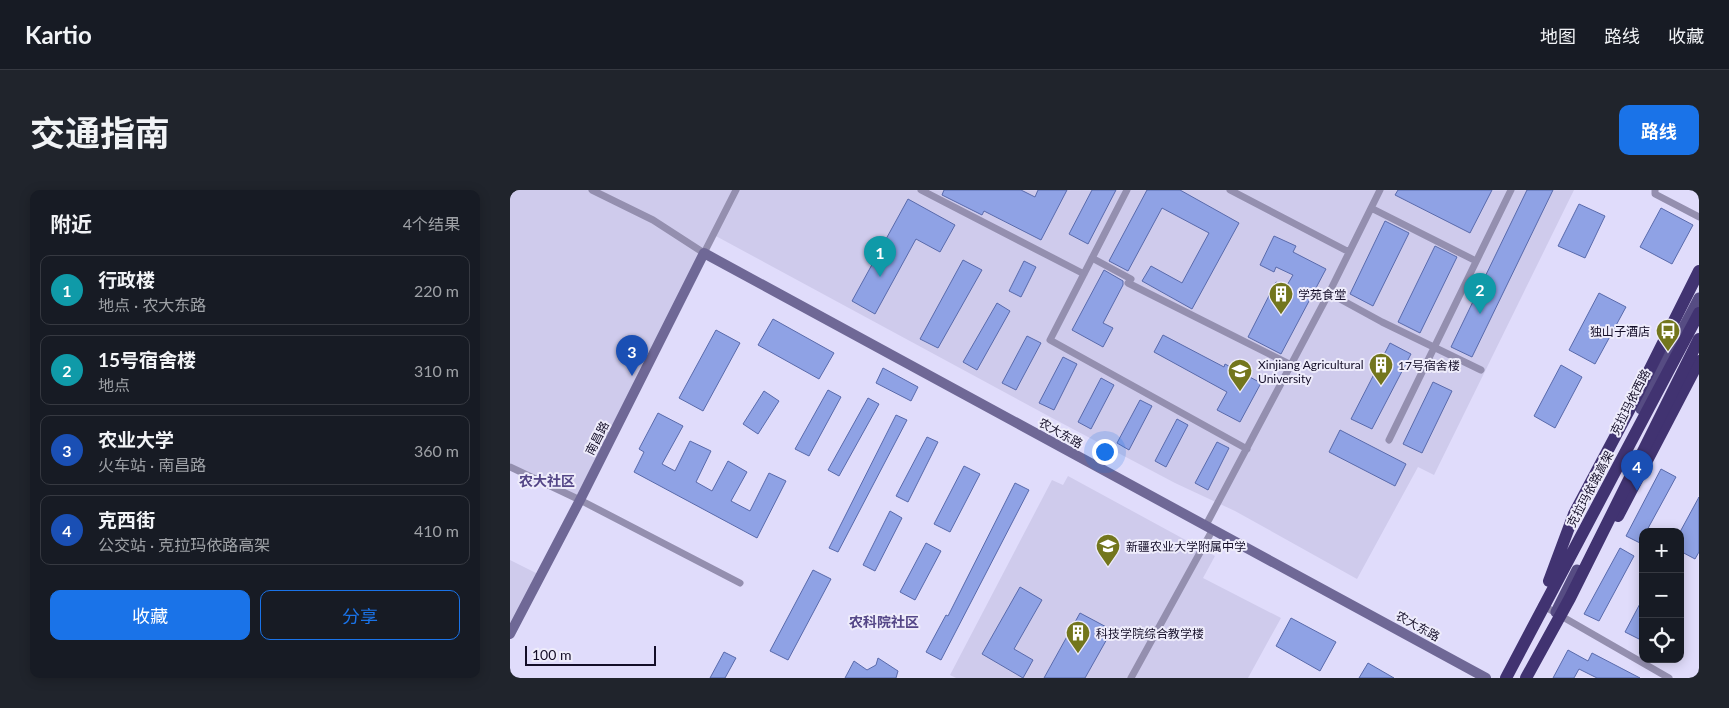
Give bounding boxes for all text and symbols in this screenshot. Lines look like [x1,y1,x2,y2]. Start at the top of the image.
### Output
text: Kartio [25,20,92,49]
text: 地图 [1540,25,1576,47]
text: 路线 [1604,25,1640,47]
text: 收藏 [1668,25,1704,47]
button: 路线 [1619,105,1699,155]
text: 交通指南 [30,111,170,153]
text: 附近 [50,211,92,236]
text: 4个结果 [403,214,460,233]
pin: 1 [864,236,896,277]
text: 行政楼 [98,268,155,291]
pin: 2 [1464,273,1496,314]
text: 1 [62,281,72,300]
text: 220 m [414,281,459,300]
building icon: 学苑食堂 [1268,281,1294,315]
place label: 学苑食堂 [1298,287,1346,302]
text: 地点 · 农大东路 [98,295,206,314]
bus stop icon: 独山子酒店 [1655,318,1681,352]
place label: 独山子酒店 [1590,324,1650,339]
pin: 3 [616,335,648,376]
text: 15号宿舍楼 [98,348,196,371]
building icon: 17号宿舍楼 [1368,352,1394,386]
place label: Xinjiang Agricultural University [1258,357,1364,386]
school or university icon: Xinjiang Agricultural University [1227,358,1253,392]
place label: 17号宿舍楼 [1398,358,1460,373]
text: 2 [62,361,72,380]
text: 310 m [414,361,459,380]
street label: 克拉玛依西路 [1607,367,1653,437]
text: 地点 [98,375,130,394]
street label: 农大东路 [1036,415,1086,451]
street label: 南昌路 [582,419,612,457]
text: 农业大学 [98,428,174,451]
your location [1092,439,1118,465]
text: 3 [62,441,72,460]
text: 360 m [414,441,459,460]
street label: 克拉玛依路高架 [1564,448,1616,530]
pin: 4 [1621,450,1653,491]
text: 火车站 · 南昌路 [98,455,206,474]
district label: 农大社区 [519,472,575,489]
text: 克西街 [98,508,155,531]
text: 4 [62,521,72,540]
text: 410 m [414,521,459,540]
map controls [1639,528,1684,663]
button: + [1639,528,1684,573]
school or university icon: 新疆农业大学附属中学 [1095,533,1121,567]
text: 公交站 · 克拉玛依路高架 [98,535,270,554]
place label: 新疆农业大学附属中学 [1126,539,1246,554]
button: − [1639,573,1684,618]
button: 收藏 [50,590,250,640]
button: 分享 [260,590,460,640]
street label: 农大东路 [1393,608,1443,644]
district label: 农科院社区 [849,613,919,630]
button: locate [1639,618,1684,663]
building icon: 科技学院综合教学楼 [1065,620,1091,654]
place label: 科技学院综合教学楼 [1096,626,1204,641]
scale bar [525,643,656,666]
text: 100 m [532,646,571,663]

